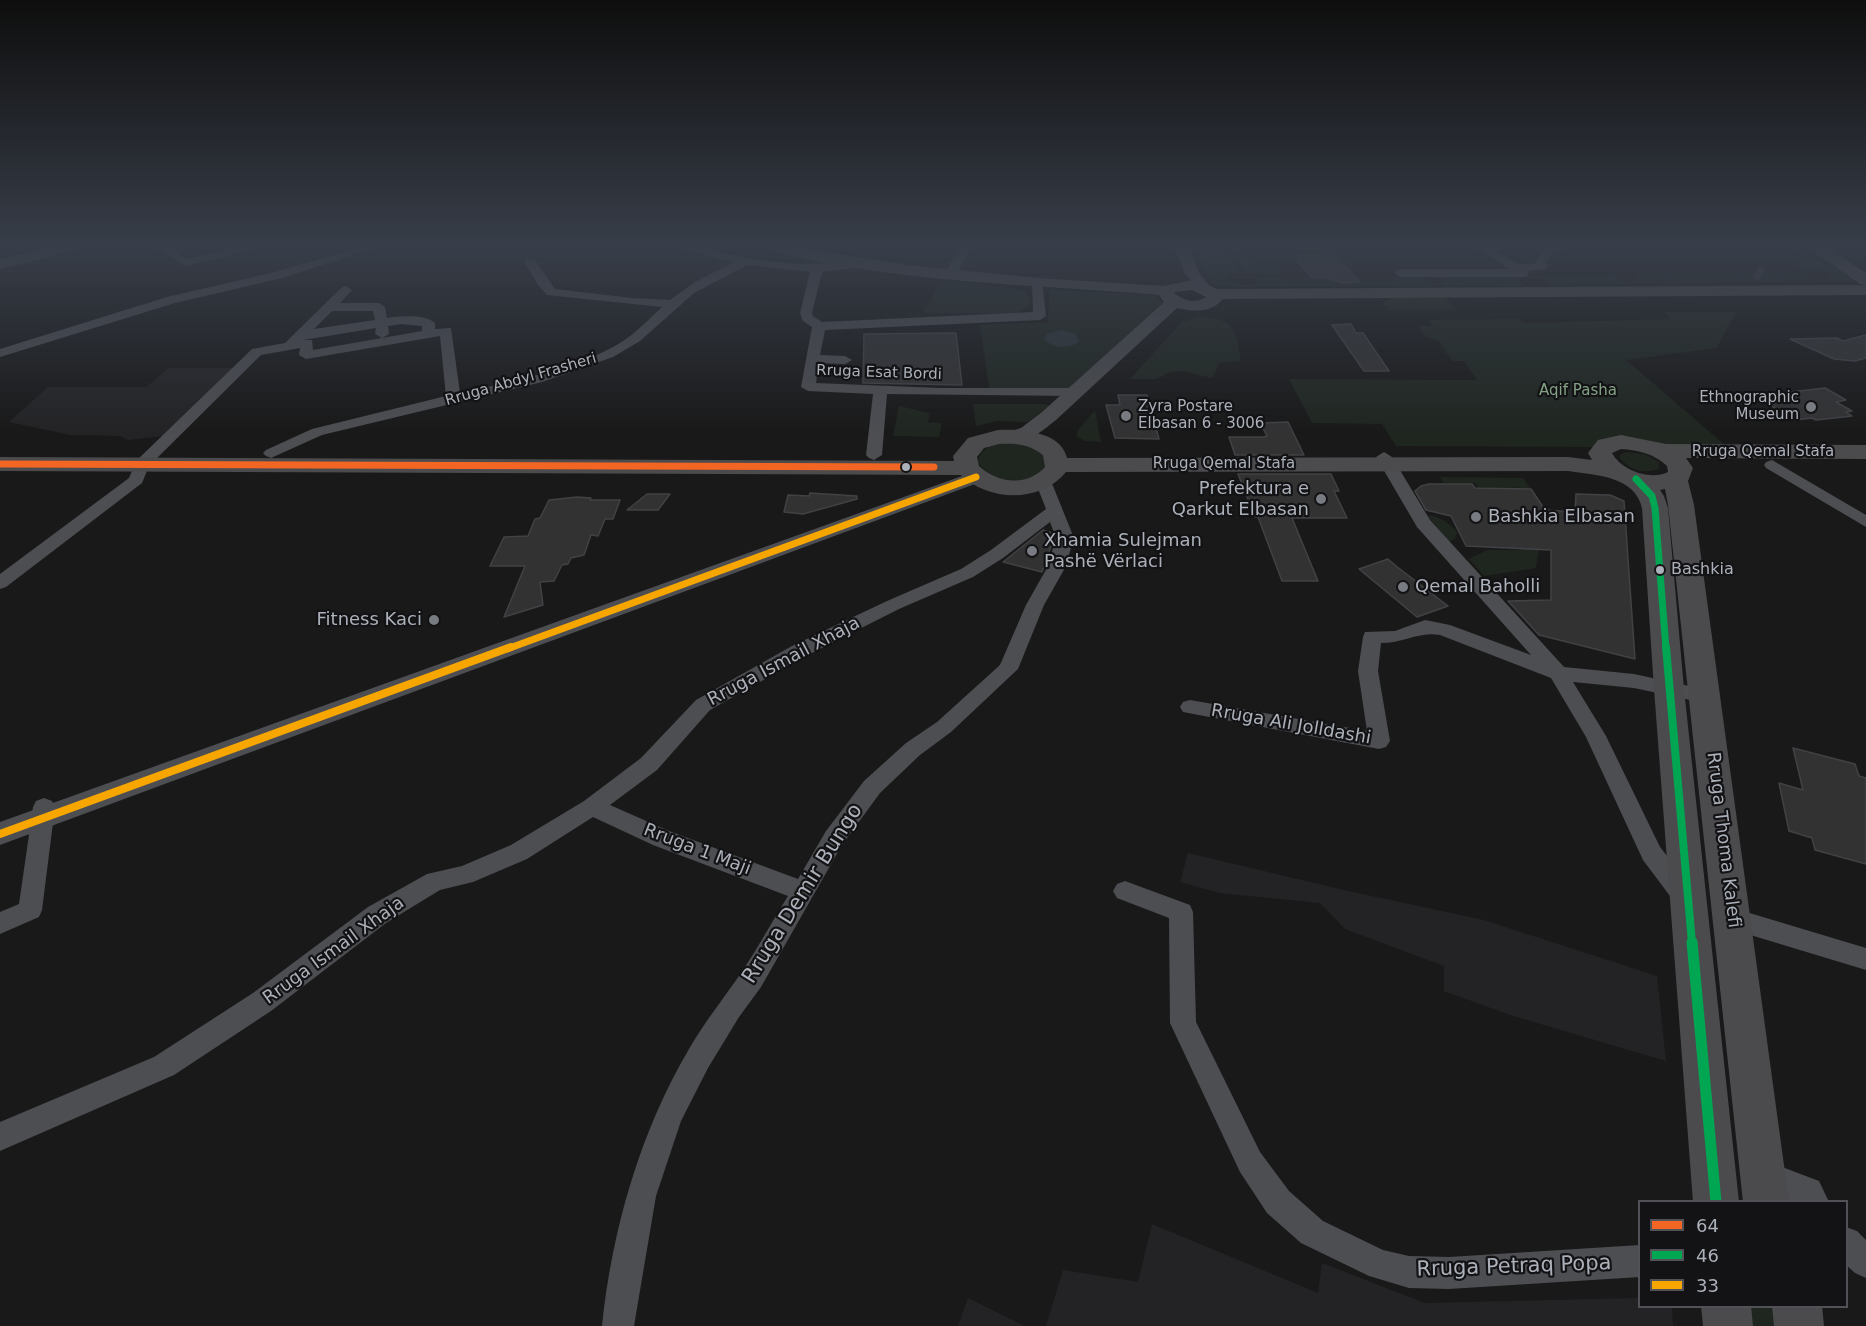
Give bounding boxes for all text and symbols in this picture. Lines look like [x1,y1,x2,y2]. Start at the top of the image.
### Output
street label: Rruga Abdyl Frasheri [443,350,599,410]
street label: Rruga Esat Bordi [816,362,942,384]
park label: Aqif Pasha [1539,382,1617,400]
place label: Ethnographic Museum [1699,389,1799,424]
place label: Zyra Postare Elbasan 6 - 3006 [1138,398,1264,433]
marker: Ethnographic Museum [1804,400,1818,414]
marker: Zyra Postare Elbasan 6 - 3006 [1119,409,1133,423]
street label: Rruga Qemal Stafa [1692,443,1834,461]
street label: Rruga Qemal Stafa [1153,455,1295,473]
unlabelled marker [900,461,912,473]
place label: Prefektura e Qarkut Elbasan [1172,478,1309,520]
marker: Prefektura e Qarkut Elbasan [1314,492,1328,506]
place label: Bashkia Elbasan [1488,506,1635,528]
marker: Bashkia Elbasan [1469,510,1483,524]
place label: Xhamia Sulejman Pashë Vërlaci [1044,530,1202,572]
marker: Xhamia Sulejman Pashë Vërlaci [1025,544,1039,558]
place label: Bashkia [1671,560,1734,580]
marker: Bashkia [1654,564,1666,576]
place label: Qemal Baholli [1415,576,1540,598]
marker: Qemal Baholli [1396,580,1410,594]
place label: Fitness Kaci [317,609,422,631]
marker: Fitness Kaci [427,613,441,627]
street label: Rruga Ismail Xhaja [704,613,864,711]
street label: Rruga Ali Jolldashi [1209,700,1373,750]
street label: Rruga Thoma Kalefi [1701,751,1745,929]
street label: Rruga Demir Bungo [737,799,869,989]
street label: Rruga 1 Maji [640,820,754,880]
street label: Rruga Ismail Xhaja [259,893,409,1009]
legend [1638,1200,1848,1308]
text: 64 [1696,1215,1719,1236]
text: 46 [1696,1245,1719,1266]
street label: Rruga Petraq Popa [1416,1251,1612,1283]
text: 33 [1696,1275,1719,1296]

